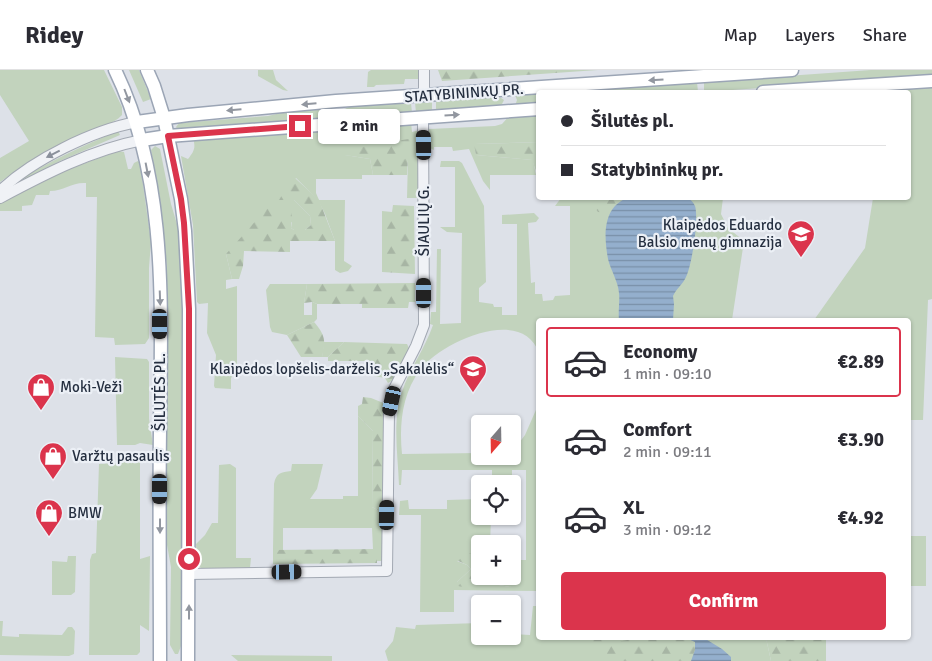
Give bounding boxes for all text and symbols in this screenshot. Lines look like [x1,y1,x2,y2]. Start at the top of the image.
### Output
text: Ridey [25,20,84,50]
text: Map [724,24,757,46]
text: Layers [785,24,835,46]
text: Share [863,24,907,46]
one-way arrow [648,77,664,85]
street label: STATYBININKŲ PR. [404,80,524,106]
one-way arrow [123,89,131,103]
one-way arrow [301,100,317,108]
one-way arrow [226,107,242,115]
callout: 2 min [318,108,400,144]
text: Šilutės pl. [591,109,674,133]
one-way arrow [444,110,460,118]
route end [289,115,311,137]
text: 2 min [340,116,378,136]
car [416,130,431,160]
one-way arrow [46,150,60,158]
text: Statybininkų pr. [591,158,724,182]
one-way arrow [143,162,151,177]
street label: ŠIAULIŲ G. [414,186,433,256]
place label: Klaipėdos Eduardo Balsio menų gimnazija [638,216,782,251]
school or university icon: Klaipėdos Eduardo Balsio menų gimnazija [786,219,816,258]
car [416,278,431,308]
one-way arrow [156,290,164,306]
car [152,309,167,339]
icon: car [563,340,608,385]
text: Economy [623,340,697,364]
text: €2.89 [838,350,884,374]
street label: ŠILUTĖS PL. [150,353,169,431]
school or university icon: Klaipėdos lopšelis-darželis „Sakalėlis“ [458,354,488,393]
place label: Klaipėdos lopšelis-darželis „Sakalėlis“ [210,360,454,378]
text: 1 min · 09:10 [623,364,712,384]
shop icon: Moki-Veži [26,372,56,411]
place label: Moki-Veži [60,378,122,396]
car [381,385,402,417]
north arrow [471,415,521,465]
map controls [471,415,521,645]
icon: car [563,418,608,463]
text: Comfort [623,418,692,442]
text: €3.90 [838,428,884,452]
shop icon: Varžtų pasaulis [38,441,68,480]
text: 2 min · 09:11 [623,442,712,462]
place label: Varžtų pasaulis [72,447,170,465]
car [152,474,167,504]
button: locate [471,475,521,525]
icon: car [563,496,608,541]
text: XL [623,496,645,520]
shop icon: BMW [34,498,64,537]
car [379,500,394,530]
place label: BMW [68,504,102,522]
text: €4.92 [838,506,884,530]
one-way arrow [156,518,164,534]
text: 3 min · 09:12 [623,520,712,540]
button: + [471,535,521,585]
route start [178,548,200,570]
car [271,564,302,580]
button: Confirm [561,572,886,630]
button: − [471,595,521,645]
one-way arrow [185,604,193,620]

